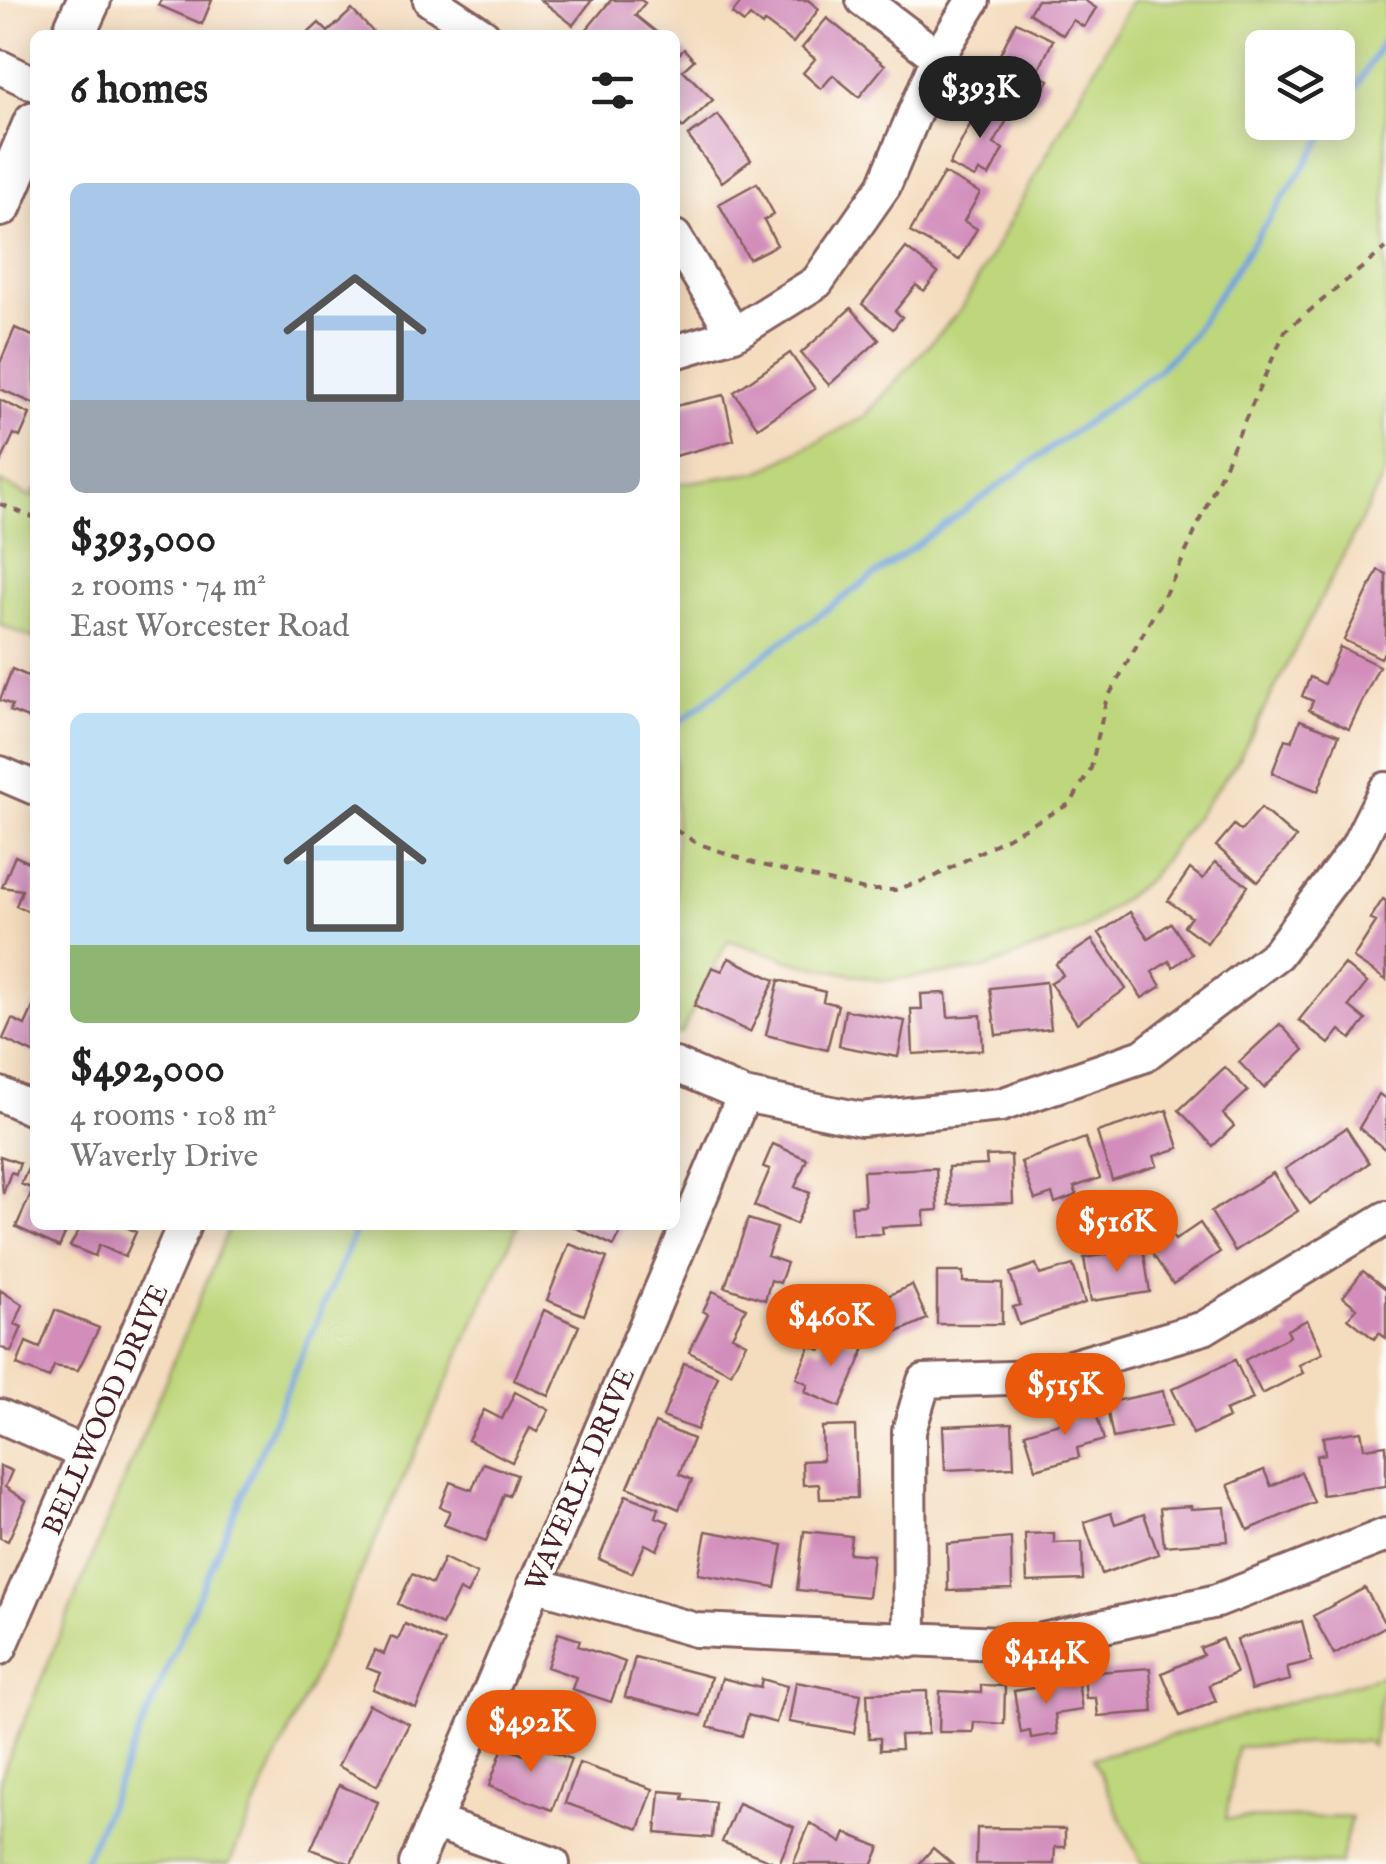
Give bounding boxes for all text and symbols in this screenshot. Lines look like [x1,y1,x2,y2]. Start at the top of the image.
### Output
map controls [1245,30,1355,140]
button: layers [1245,30,1355,140]
pin: $393K [910,56,1050,141]
icon: filters [585,63,640,118]
text: 6 homes [70,64,208,117]
text: $393K [941,68,1019,109]
icon: home [265,248,445,428]
text: $393,000 [70,513,216,566]
text: 2 rooms · 74 m² [70,566,266,607]
text: East Worcester Road [70,607,349,648]
icon: home [265,778,445,958]
text: $492,000 [70,1043,225,1096]
text: 4 rooms · 108 m² [70,1096,277,1137]
text: Waverly Drive [70,1137,258,1178]
pin: $516K [1047,1190,1187,1275]
text: $516K [1078,1202,1156,1243]
street label: BELLWOOD DRIVE [35,1279,177,1541]
pin: $460K [761,1284,901,1369]
text: $460K [788,1296,874,1337]
pin: $515K [995,1353,1135,1438]
street label: WAVERLY DRIVE [518,1363,644,1597]
text: $515K [1027,1365,1103,1406]
pin: $414K [976,1622,1116,1707]
text: $414K [1004,1634,1088,1675]
pin: $492K [461,1690,601,1775]
text: $492K [488,1702,574,1743]

